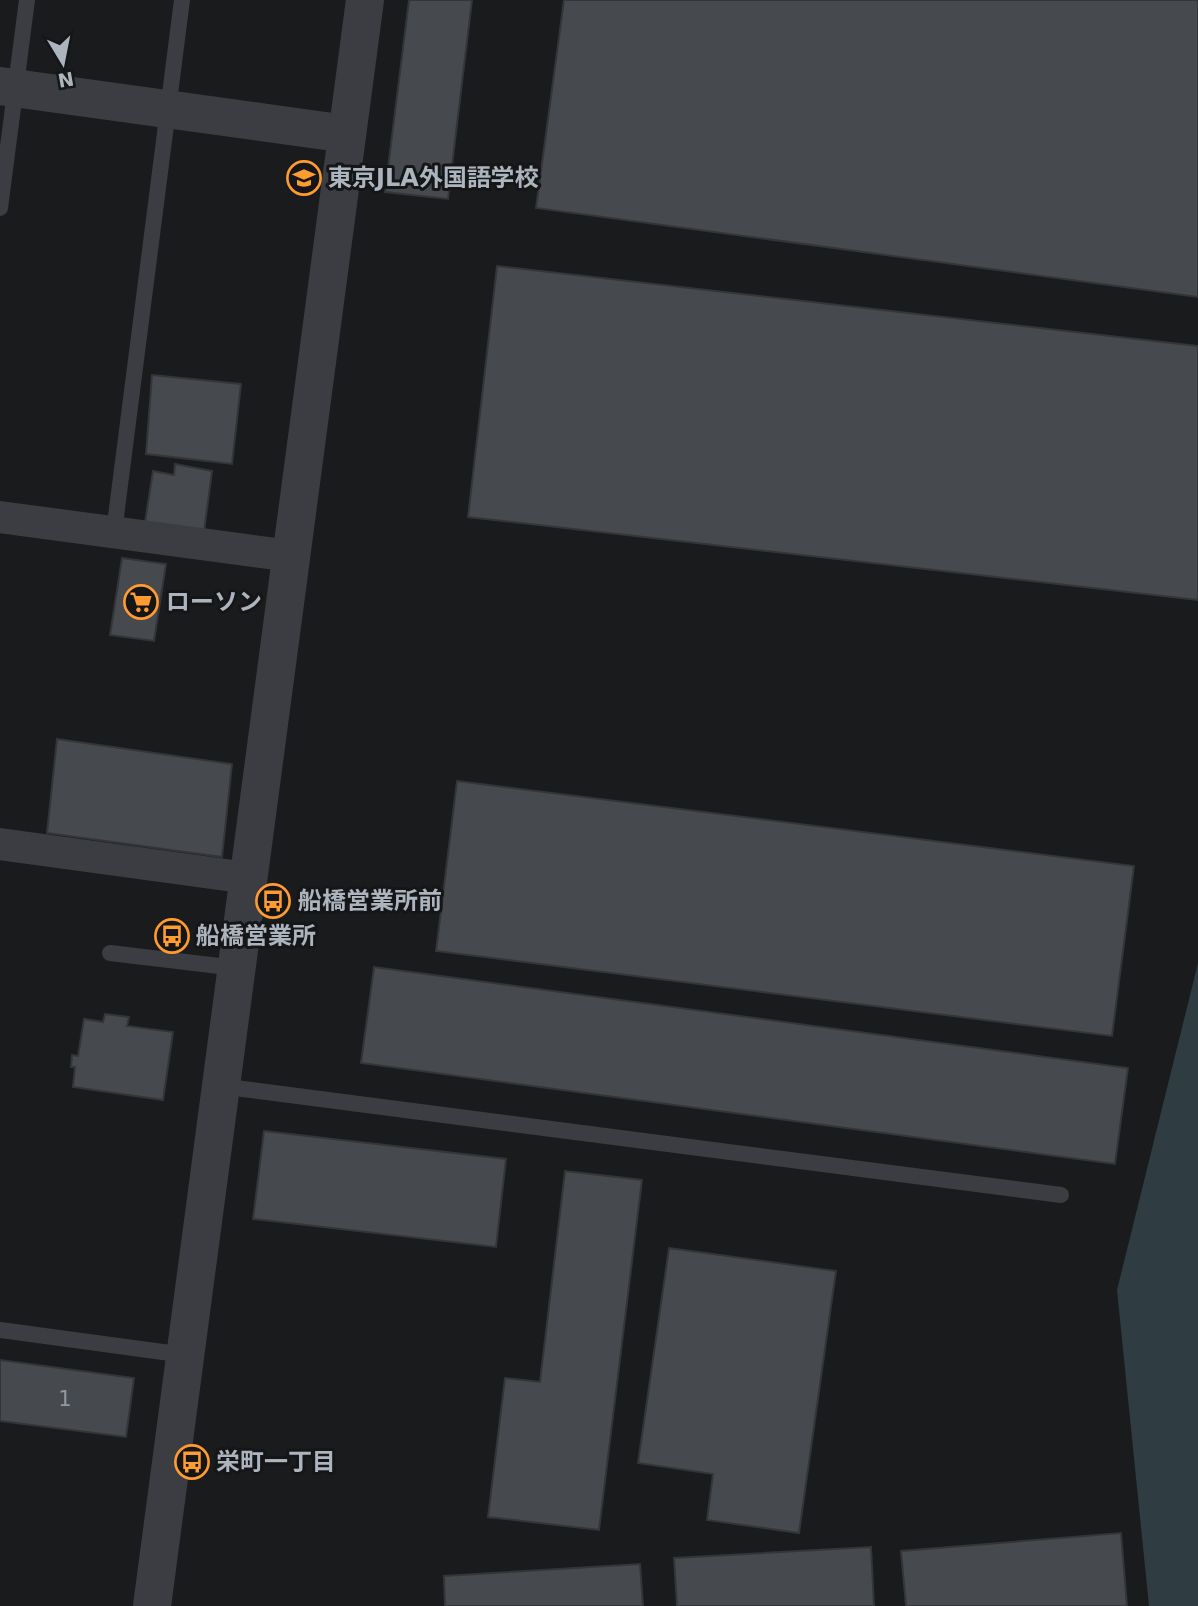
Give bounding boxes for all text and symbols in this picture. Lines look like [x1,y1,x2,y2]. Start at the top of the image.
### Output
north arrow [28,28,98,98]
text: N [56,68,76,92]
school or university icon: 東京JLA外国語学校 [285,159,323,197]
place label: 東京JLA外国語学校 [328,164,539,192]
supermarket icon: ローソン [122,583,160,621]
place label: ローソン [166,588,262,616]
bus stop icon: 船橋営業所前 [254,882,292,920]
place label: 船橋営業所前 [298,887,442,915]
bus stop icon: 船橋営業所 [153,917,191,955]
place label: 船橋営業所 [196,922,316,950]
house number: 1 [58,1387,72,1411]
bus stop icon: 栄町一丁目 [173,1443,211,1481]
place label: 栄町一丁目 [216,1448,336,1476]

